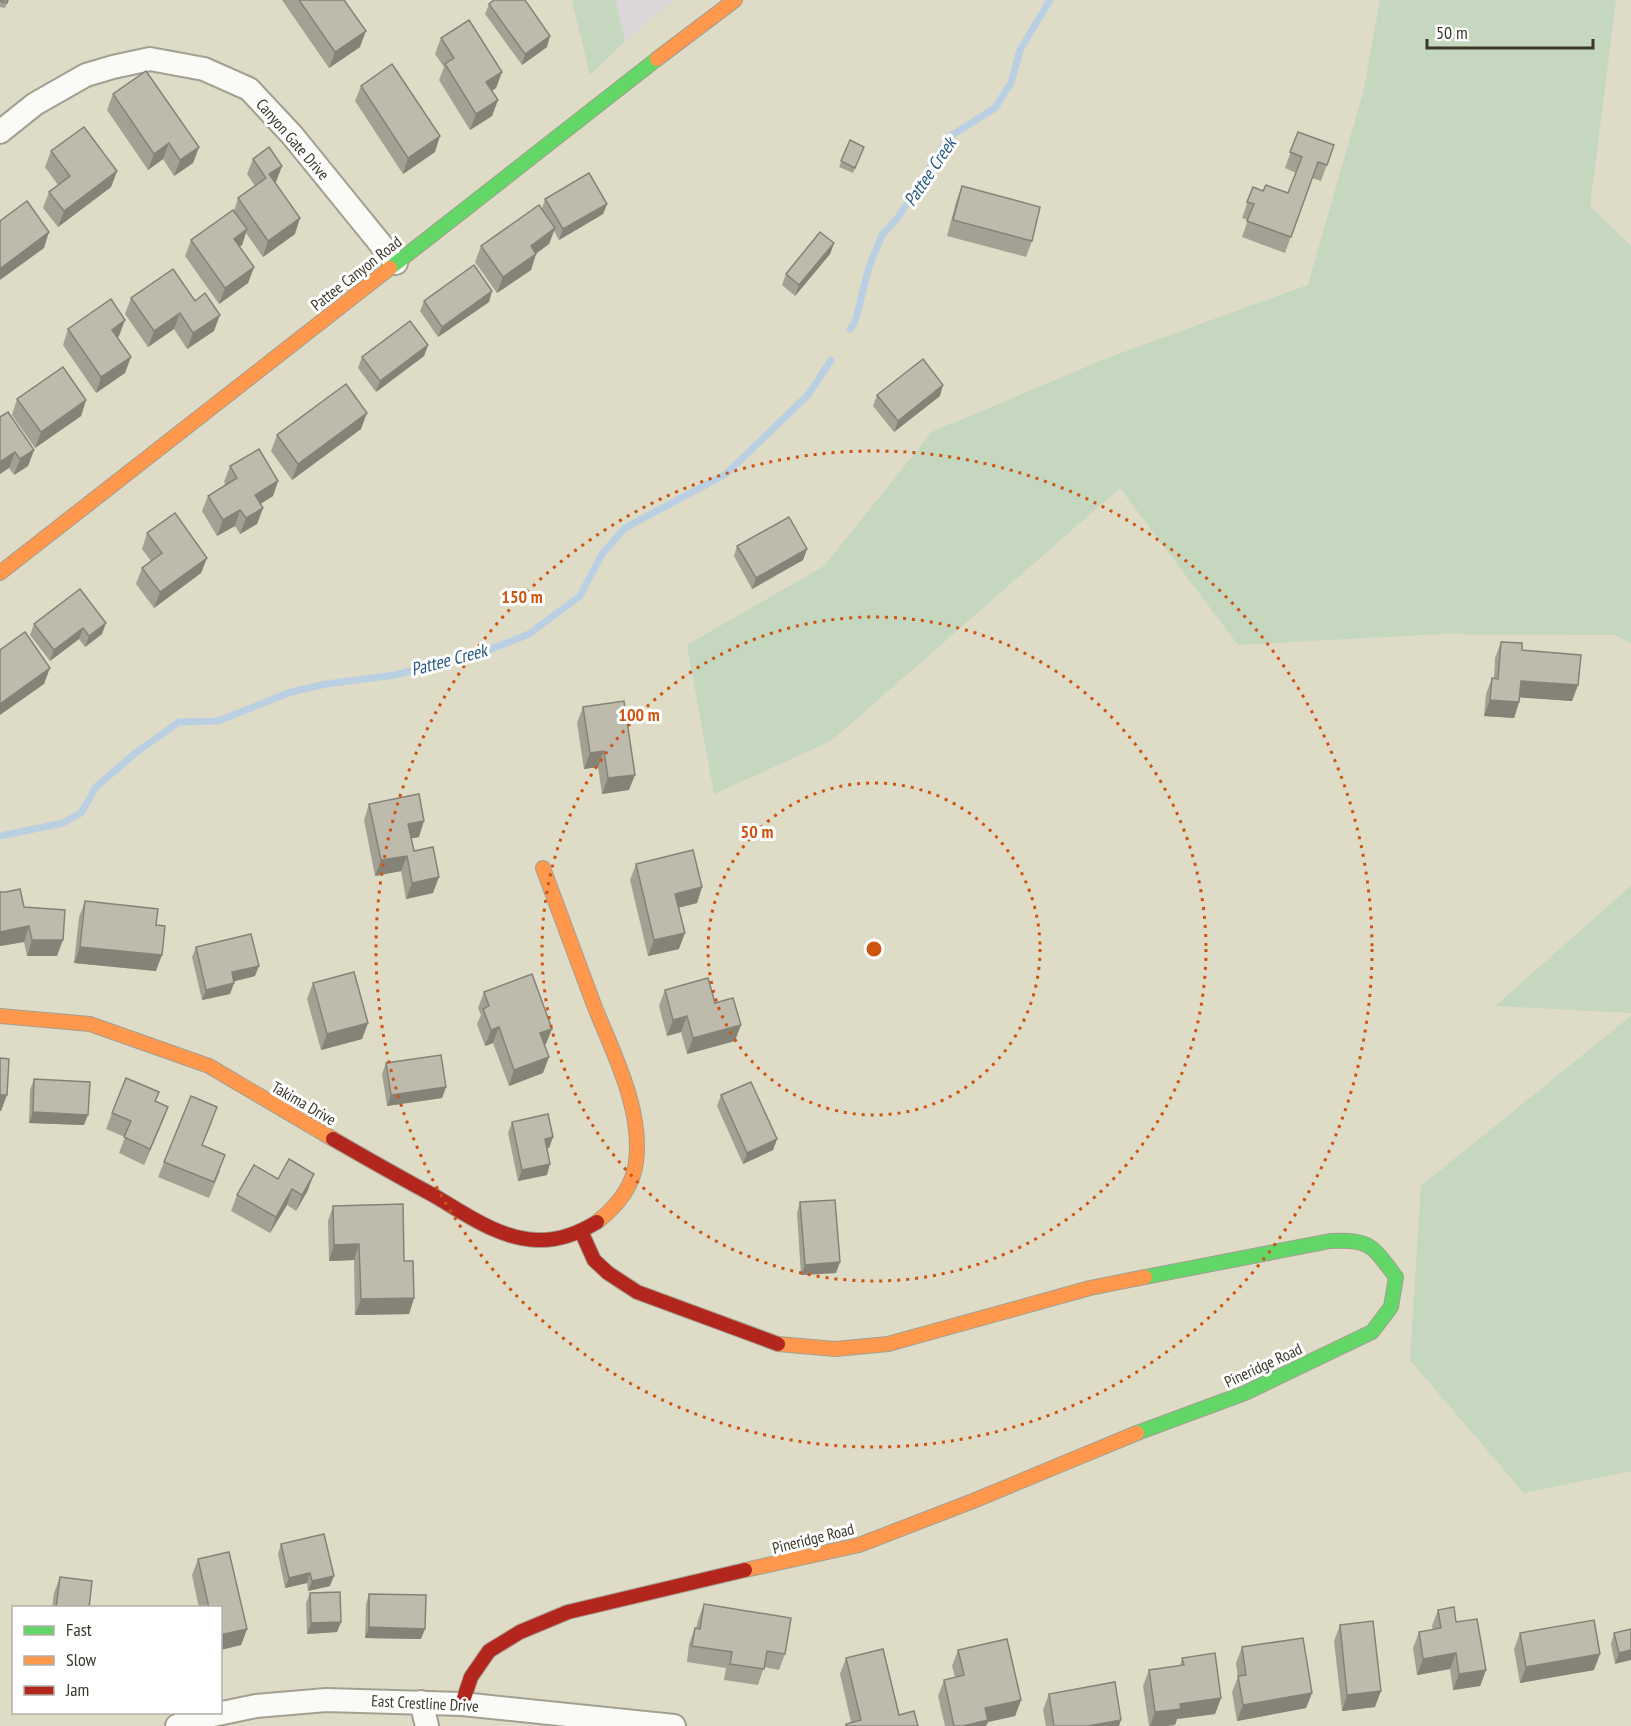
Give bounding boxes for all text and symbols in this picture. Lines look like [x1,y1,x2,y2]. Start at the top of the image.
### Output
scale bar [1427,12,1594,50]
text: 50 m [1436,21,1468,44]
street label: Canyon Gate Drive [252,94,334,184]
water label: Pattee Creek [898,131,962,210]
street label: Pattee Canyon Road [307,231,405,315]
text: 150 m [501,585,543,608]
water label: Pattee Creek [408,638,491,681]
text: 100 m [618,703,660,726]
text: 50 m [741,820,773,843]
centre of rings [864,939,884,959]
street label: Takima Drive [268,1077,340,1129]
street label: Pineridge Road [1221,1338,1305,1392]
street label: Pineridge Road [770,1518,856,1558]
legend [12,1606,222,1714]
text: Fast [66,1618,92,1641]
text: Slow [66,1648,97,1671]
text: Jam [65,1678,89,1701]
street label: East Crestline Drive [371,1690,479,1716]

